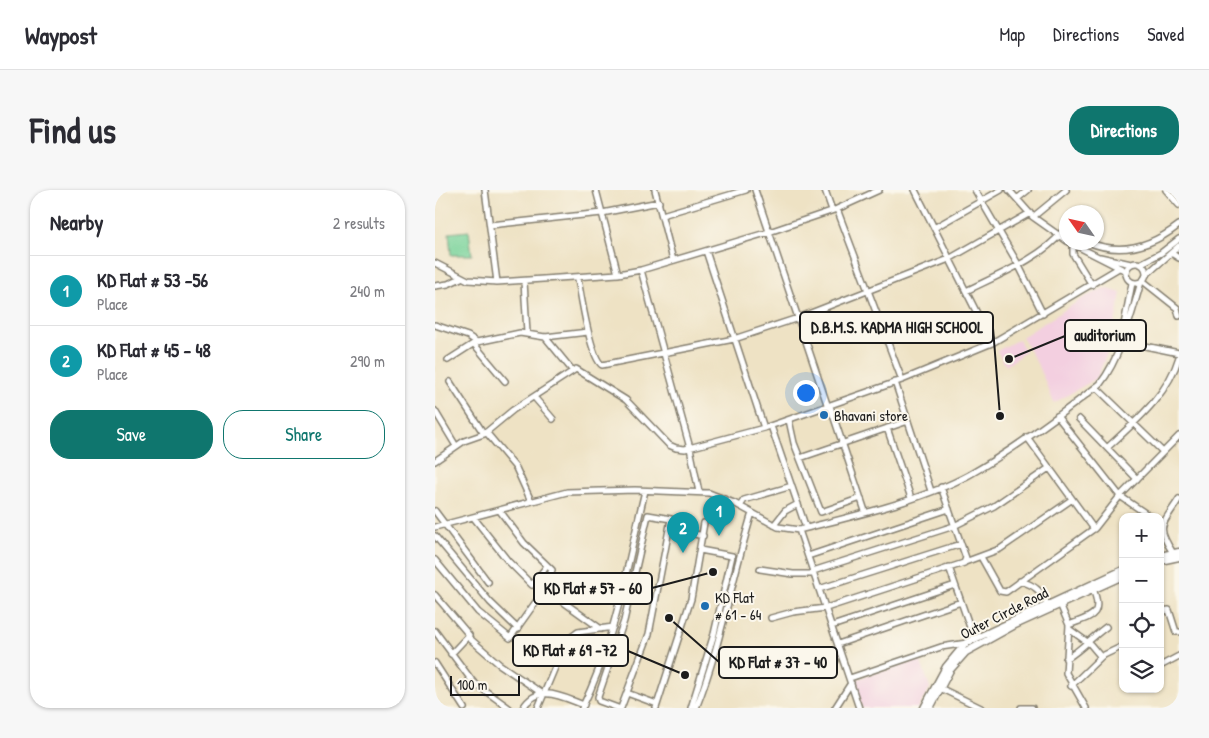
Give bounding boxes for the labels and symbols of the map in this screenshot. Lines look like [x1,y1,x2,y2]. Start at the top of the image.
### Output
north arrow [1059,205,1104,250]
callout: D.B.M.S. KADMA HIGH SCHOOL [800,312,993,343]
text: D.B.M.S. KADMA HIGH SCHOOL [811,316,983,338]
callout: auditorium [1065,320,1146,351]
text: auditorium [1074,324,1136,346]
your location [793,380,819,406]
place label: Bhavani store [834,405,908,426]
marker: Bhavani store [818,409,830,421]
pin: 1 [703,495,735,536]
pin: 2 [667,512,699,553]
callout: KD Flat # 57 - 60 [534,573,652,604]
text: KD Flat # 57 - 60 [544,577,642,599]
street label: Outer Circle Road [957,582,1052,644]
place label: KD Flat # 61 - 64 [715,587,762,625]
marker: KD Flat # 61 - 64 [699,600,711,612]
callout: KD Flat # 69 -72 [513,635,628,666]
text: KD Flat # 69 -72 [523,639,618,661]
callout: KD Flat # 37 - 40 [719,647,837,678]
text: KD Flat # 37 - 40 [729,651,827,673]
scale bar [450,673,520,696]

